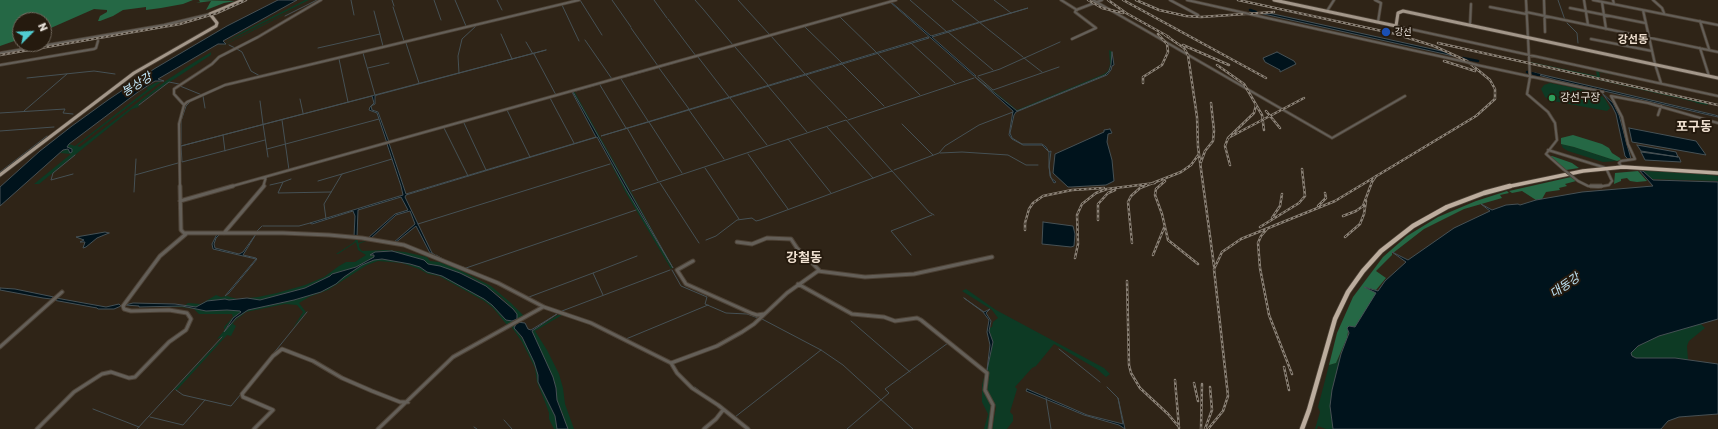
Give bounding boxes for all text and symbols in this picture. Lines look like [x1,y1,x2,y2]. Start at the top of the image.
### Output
north arrow [12,12,52,52]
text: N [35,21,50,34]
marker: 강선 [1380,26,1392,38]
place label: 강선 [1395,27,1412,37]
district label: 강선동 [1618,33,1648,47]
water label: 봉상강 [119,70,155,100]
place label: 강선구장 [1560,91,1600,105]
marker: 강선구장 [1547,93,1557,103]
district label: 포구동 [1676,119,1712,135]
district label: 강철동 [786,250,822,266]
water label: 대동강 [1547,271,1583,301]

